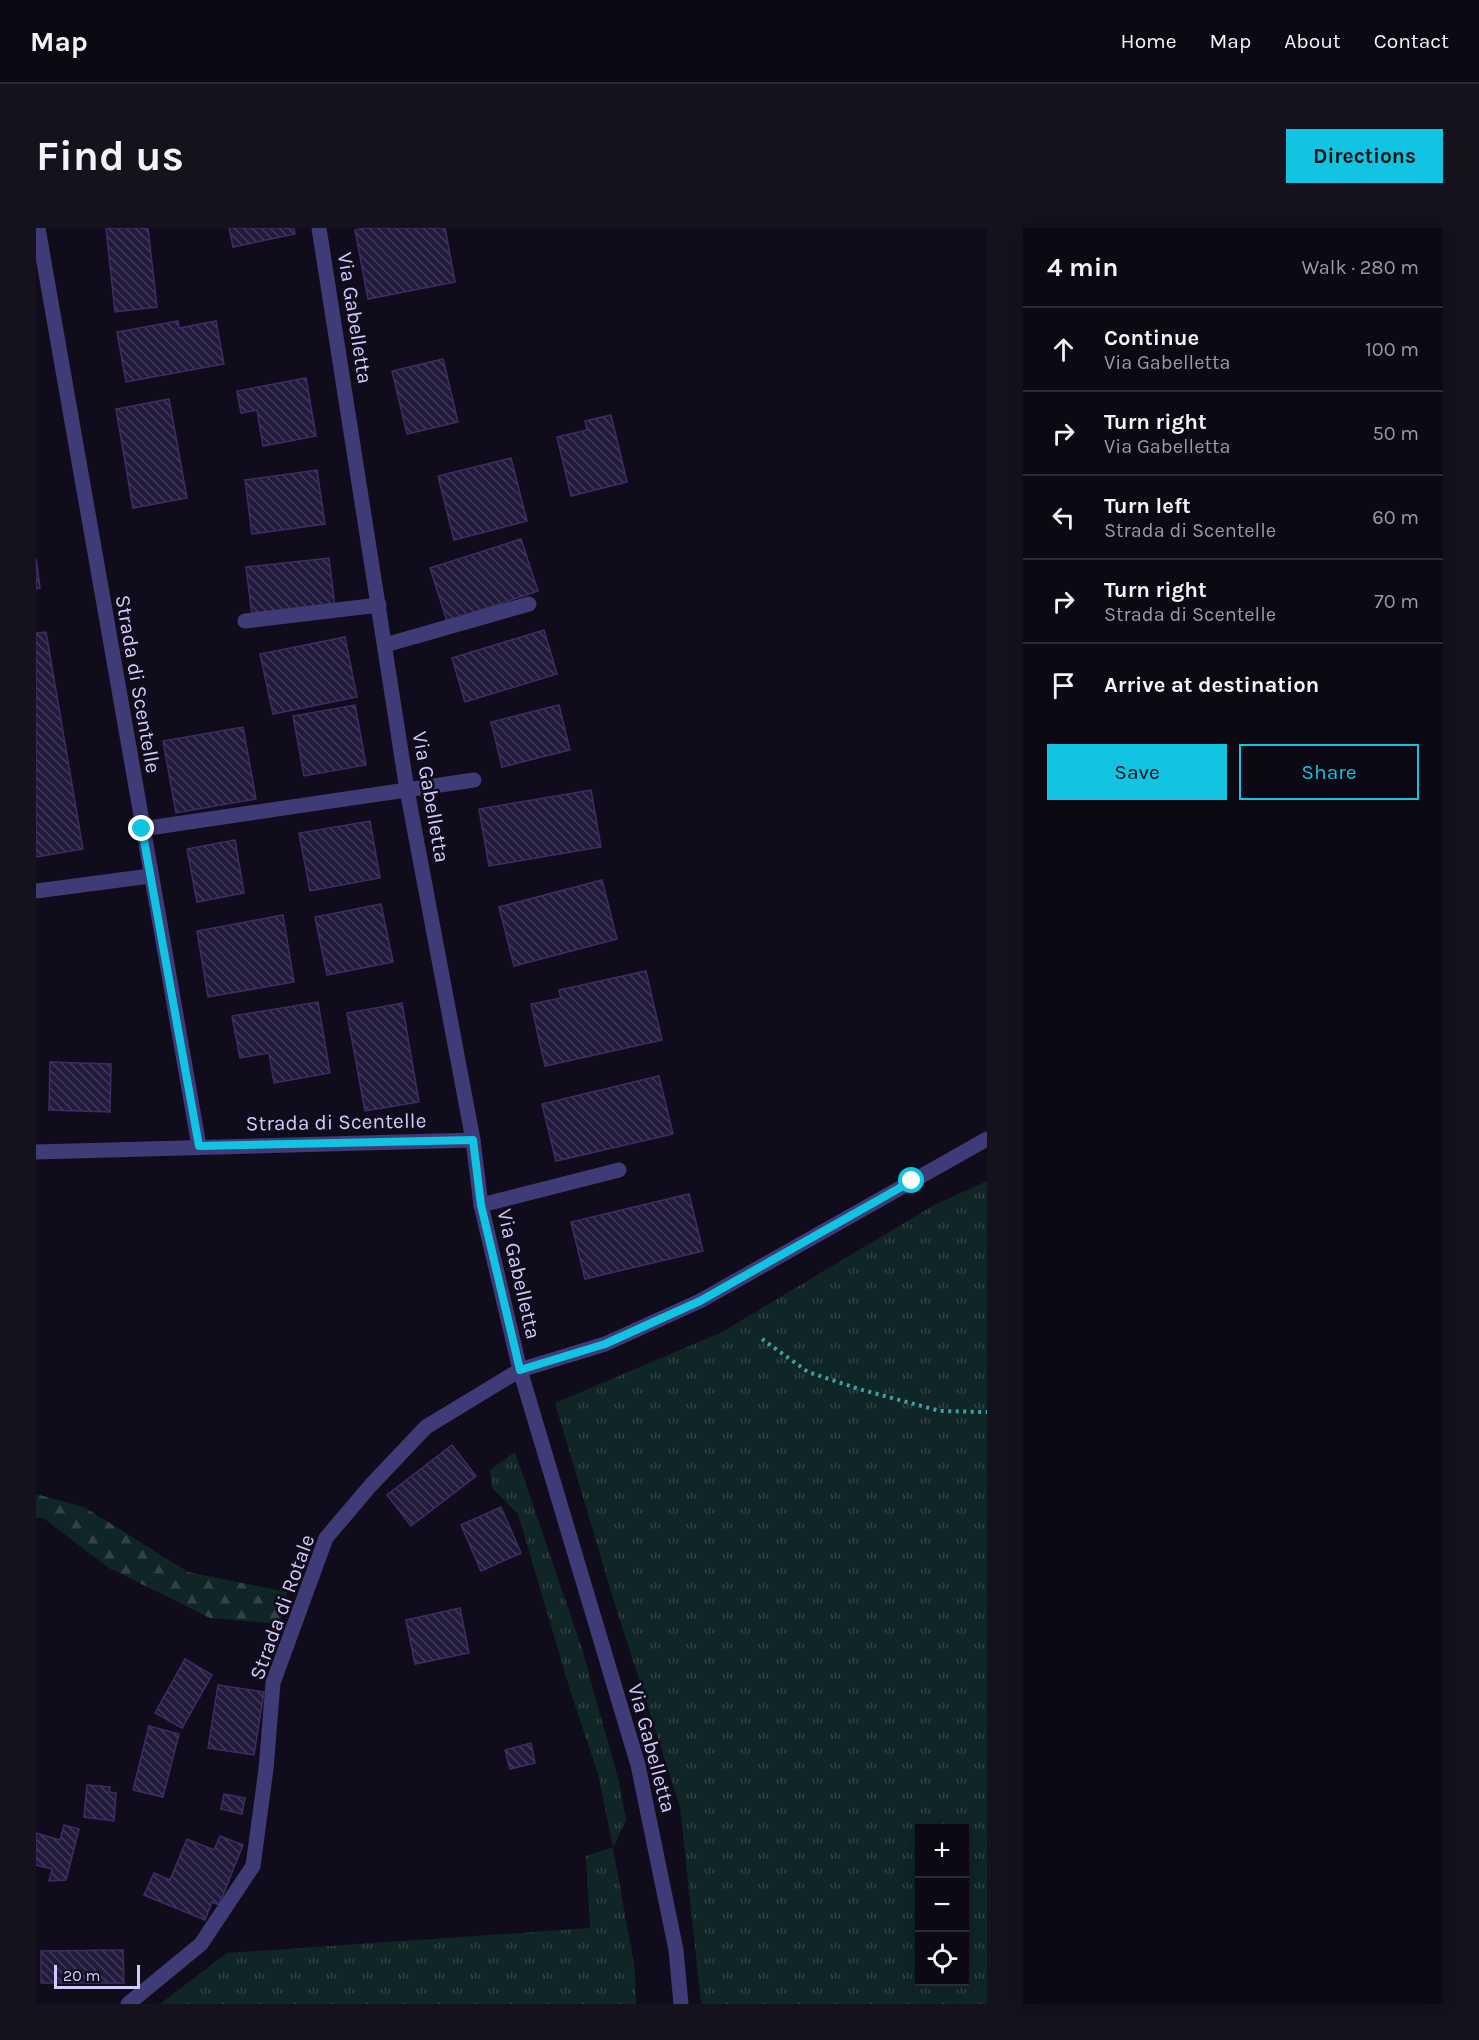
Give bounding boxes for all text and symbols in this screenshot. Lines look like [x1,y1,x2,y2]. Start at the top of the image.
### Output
text: Map [30,25,88,58]
text: Home [1121,29,1177,53]
text: Map [1210,29,1251,53]
text: About [1284,29,1341,53]
text: Contact [1374,29,1449,53]
button: Directions [1286,129,1443,183]
text: Find us [36,131,184,181]
street label: Via Gabelletta [333,251,377,385]
text: 4 min [1047,252,1118,283]
text: Walk · 280 m [1302,256,1419,279]
text: Continue [1104,325,1199,351]
icon: ahead [1047,333,1080,366]
text: 100 m [1365,338,1419,361]
text: Via Gabelletta [1104,351,1231,374]
text: Turn right [1104,409,1207,435]
icon: right [1047,417,1080,450]
text: 50 m [1372,422,1419,445]
text: Via Gabelletta [1104,435,1231,458]
text: Turn left [1104,493,1191,519]
icon: left [1047,501,1080,534]
text: 60 m [1372,506,1419,529]
text: Strada di Scentelle [1104,519,1276,542]
text: Turn right [1104,577,1207,603]
icon: right [1047,585,1080,618]
text: 70 m [1374,590,1419,613]
street label: Strada di Scentelle [110,593,166,775]
text: Strada di Scentelle [1104,603,1276,626]
icon: arrive [1047,669,1080,702]
text: Arrive at destination [1104,672,1319,698]
street label: Via Gabelletta [408,730,454,864]
button: Save [1047,744,1227,800]
button: Share [1239,744,1419,800]
route end [128,815,154,841]
street label: Strada di Scentelle [245,1108,427,1136]
route start [898,1167,924,1193]
street label: Via Gabelletta [492,1207,546,1341]
street label: Strada di Rotale [245,1531,319,1683]
street label: Via Gabelletta [623,1681,681,1815]
map controls [915,1824,969,1986]
button: + [915,1824,969,1878]
button: − [915,1878,969,1932]
button: locate [915,1932,969,1986]
scale bar [54,1962,140,1990]
text: 20 m [63,1966,101,1985]

